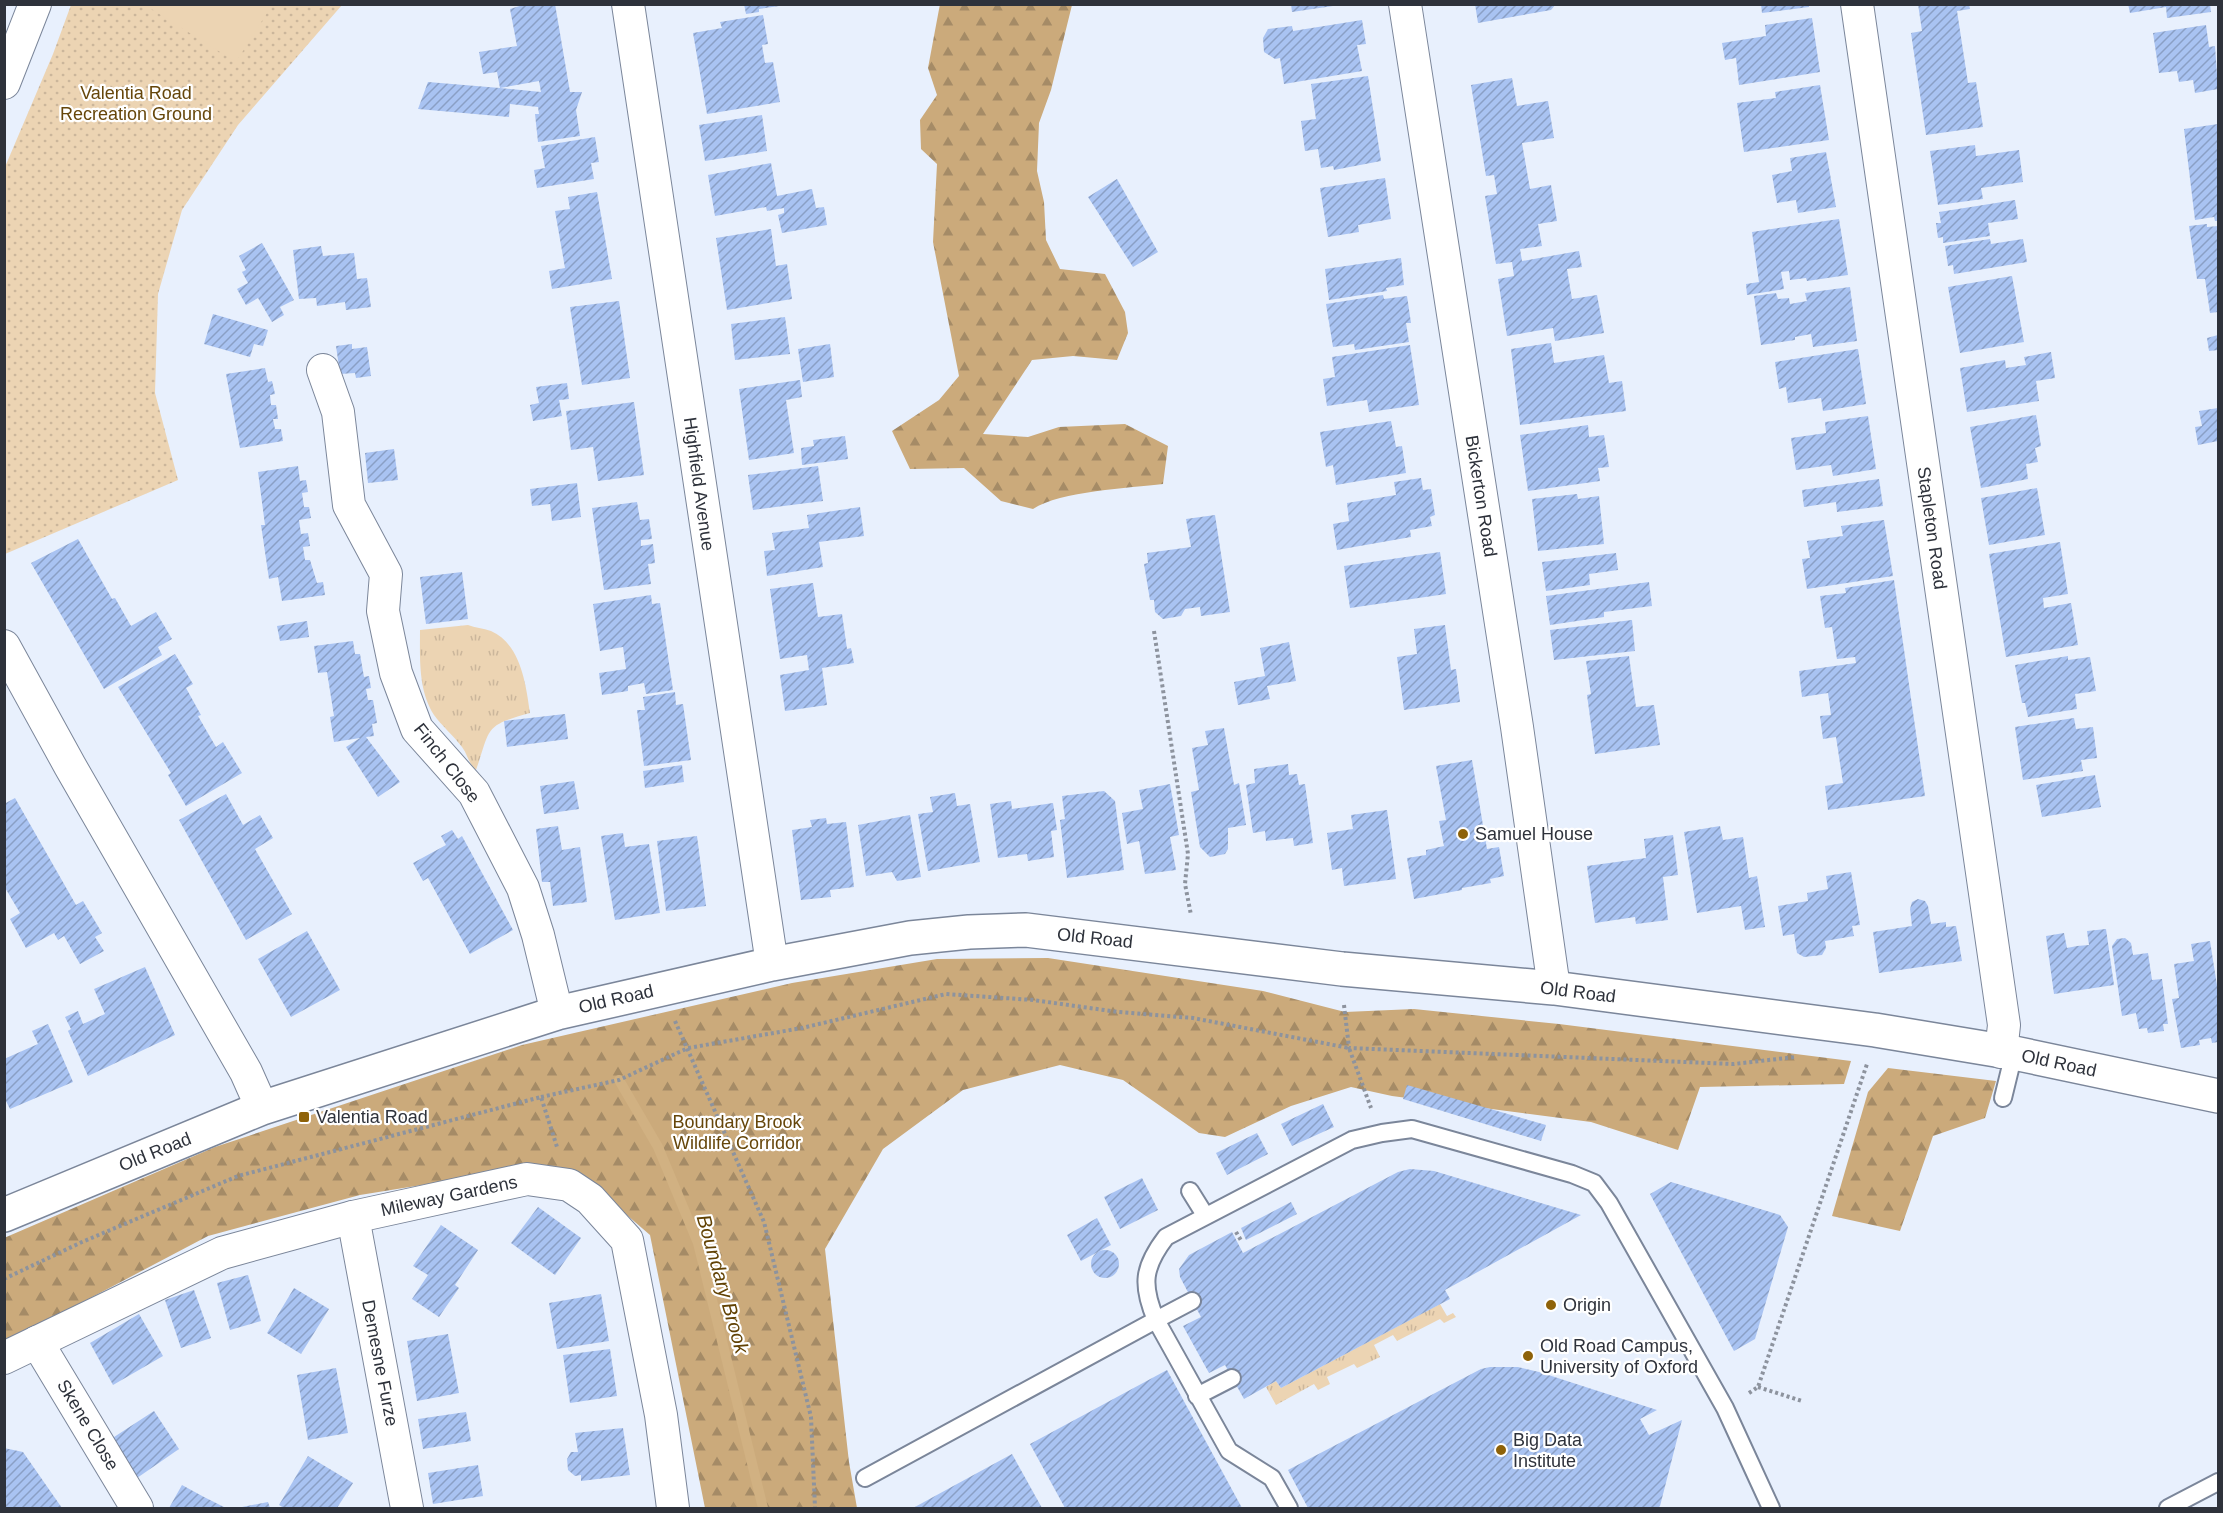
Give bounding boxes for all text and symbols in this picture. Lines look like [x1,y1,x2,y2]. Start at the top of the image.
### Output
park label: Valentia Road Recreation Ground [60,83,212,124]
street label: Highfield Avenue [680,416,718,552]
street label: Bickerton Road [1461,434,1501,558]
street label: Stapleton Road [1913,465,1951,591]
street label: Finch Close [410,719,484,807]
place label: Samuel House [1475,824,1593,844]
marker: Samuel House [1456,827,1470,841]
street label: Old Road [1056,924,1134,952]
street label: Old Road [1539,977,1617,1007]
street label: Old Road [577,981,655,1017]
street label: Old Road [2020,1045,2098,1081]
place label: Valentia Road [316,1107,428,1127]
marker: Valentia Road [297,1110,311,1124]
park label: Boundary Brook Wildlife Corridor [672,1112,803,1153]
street label: Old Road [116,1128,194,1176]
street label: Mileway Gardens [379,1172,519,1220]
water label: Boundary Brook [693,1212,754,1357]
place label: Origin [1563,1295,1611,1315]
street label: Demesne Furze [358,1298,402,1428]
marker: Origin [1544,1298,1558,1312]
place label: Old Road Campus, University of Oxford [1540,1336,1698,1377]
marker: Old Road Campus, University of Oxford [1521,1349,1535,1363]
street label: Skene Close [53,1376,123,1474]
place label: Big Data Institute [1513,1430,1583,1471]
marker: Big Data Institute [1494,1443,1508,1457]

